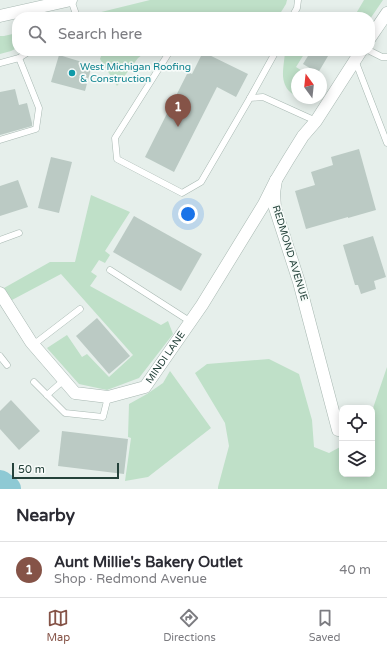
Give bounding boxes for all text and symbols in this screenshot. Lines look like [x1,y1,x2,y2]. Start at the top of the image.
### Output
search box [12,12,375,56]
icon: search [26,23,48,45]
text: Search here [58,25,142,43]
place label: West Michigan Roofing & Construction [80,61,191,85]
marker: West Michigan Roofing & Construction [67,68,77,78]
north arrow [291,68,327,104]
pin: 1 [165,94,191,127]
your location [178,204,198,224]
street label: REDMOND AVENUE [270,204,310,302]
street label: MINDI LANE [143,329,188,386]
map controls [339,405,375,477]
button: locate [339,405,375,441]
button: layers [339,441,375,477]
scale bar [12,461,119,480]
text: 50 m [18,463,45,476]
text: Nearby [16,505,75,526]
text: Aunt Millie's Bakery Outlet [54,553,243,571]
text: 1 [25,562,33,578]
text: 40 m [339,562,371,578]
text: Shop · Redmond Avenue [54,571,207,587]
tab: Map [46,607,70,644]
tab: Directions [163,607,216,644]
tab: Saved [309,607,341,644]

